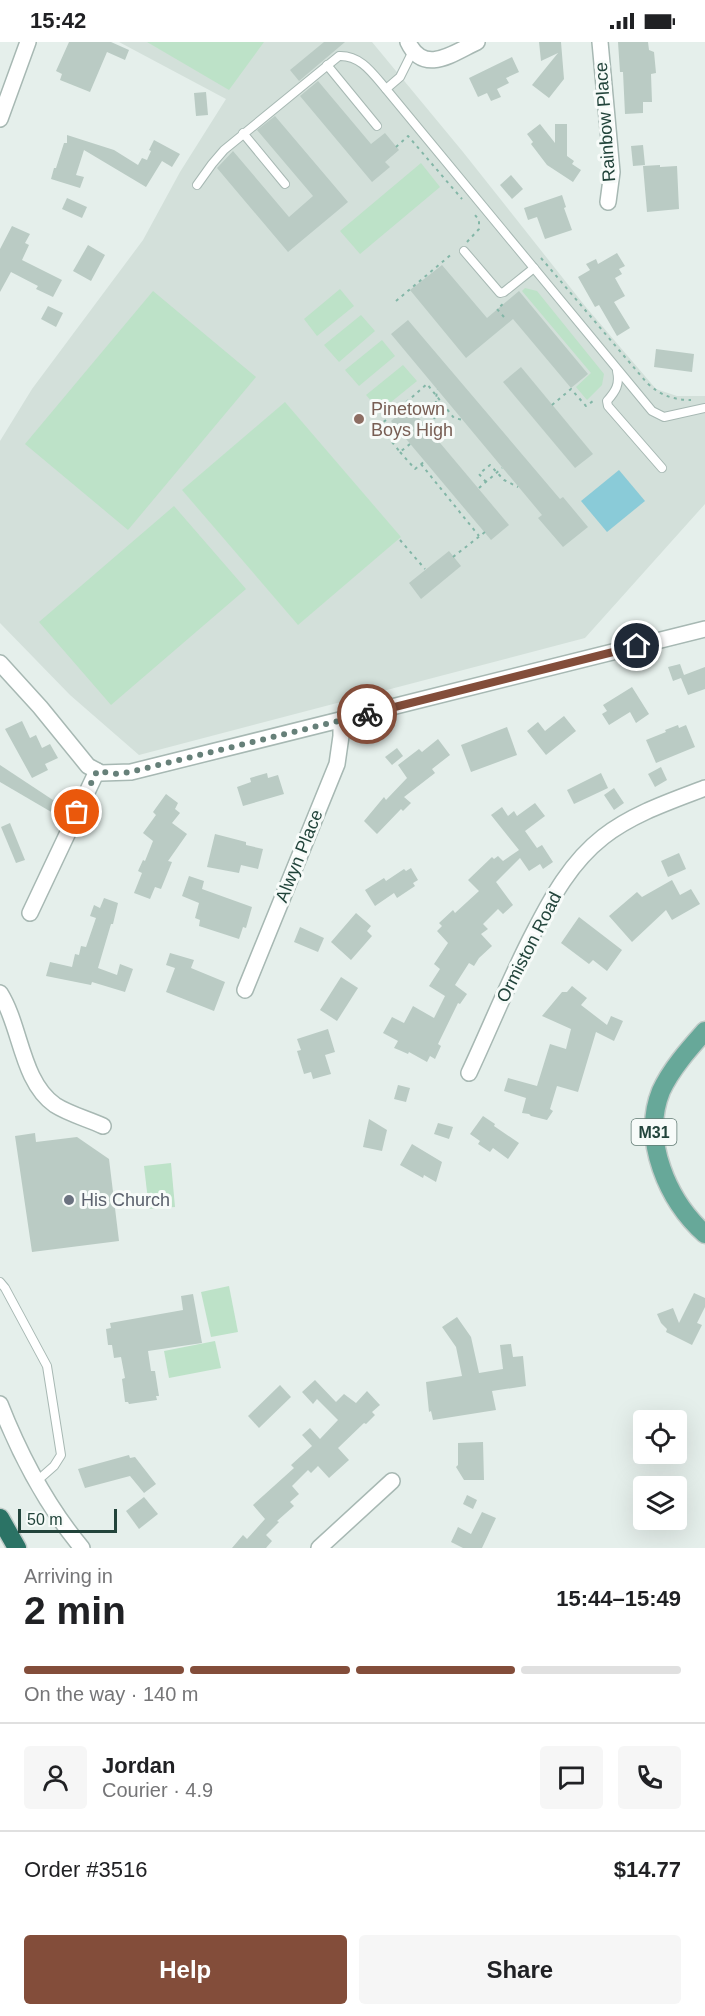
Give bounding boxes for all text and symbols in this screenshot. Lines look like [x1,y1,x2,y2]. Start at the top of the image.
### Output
text: 15:42 [30,8,86,33]
street label: Rainbow Place [591,61,619,183]
place label: Pinetown Boys High [371,399,453,440]
marker: Pinetown Boys High [352,412,366,426]
pin [611,620,662,671]
icon: home [620,629,653,662]
courier [337,684,397,744]
icon: bike [351,698,384,731]
pin [51,786,102,837]
icon: bag [60,795,93,828]
street label: Alwyn Place [271,807,327,905]
street label: Ormiston Road [493,889,565,1005]
road number: M31 [632,1119,676,1145]
place label: His Church [81,1190,170,1210]
marker: His Church [62,1193,76,1207]
map controls [633,1410,687,1530]
button: locate [633,1410,687,1464]
button: layers [633,1476,687,1530]
scale bar [18,1506,117,1534]
text: 50 m [27,1511,63,1528]
text: Arriving in [24,1565,113,1587]
text: 15:44–15:49 [556,1586,681,1611]
text: 2 min [24,1589,126,1632]
text: On the way · 140 m [24,1683,199,1705]
button: person [24,1746,87,1809]
button: chat [540,1746,603,1809]
button: phone [618,1746,681,1809]
text: Jordan [102,1753,175,1778]
text: Courier · 4.9 [102,1779,213,1801]
text: Order #3516 [24,1857,148,1882]
text: $14.77 [614,1857,681,1882]
button: Help [24,1935,347,2004]
button: Share [359,1935,681,2004]

